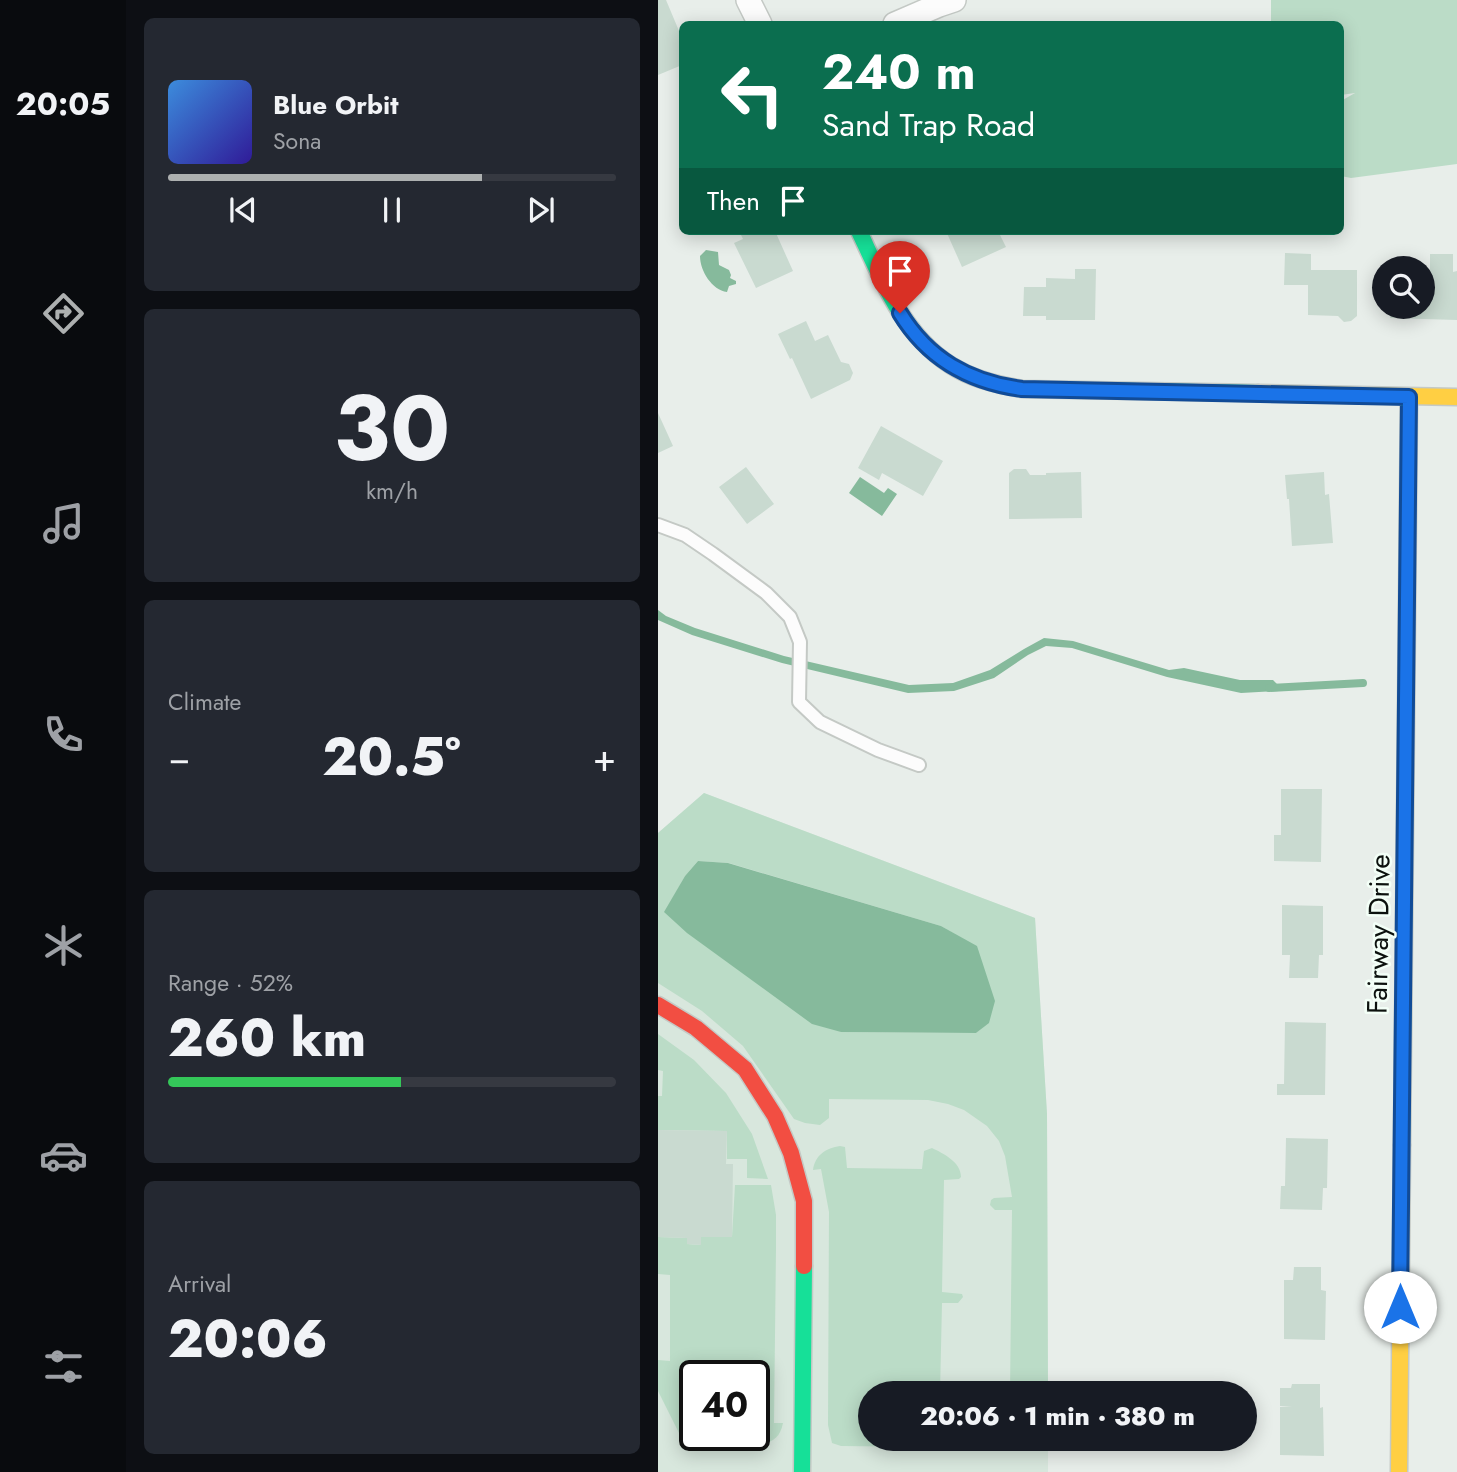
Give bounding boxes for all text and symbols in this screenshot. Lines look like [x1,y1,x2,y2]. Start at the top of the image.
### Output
text: 240 m [822,37,976,107]
icon: left [707,49,798,140]
text: 20:05 [16,81,110,127]
text: Blue Orbit [273,86,398,124]
text: Sand Trap Road [822,102,1035,148]
text: Sona [273,124,321,158]
text: Then [707,182,760,220]
icon: arrive [774,182,812,220]
icon: previous [224,191,262,229]
icon: pause [373,191,411,229]
icon: next [522,191,560,229]
pin [870,241,930,313]
icon: arrive [881,252,919,290]
map controls [1372,256,1435,319]
button: search [1372,256,1435,319]
icon: directions [39,289,88,338]
text: 30 [334,363,450,494]
text: km/h [366,474,418,508]
icon: music [39,499,88,548]
text: Climate [168,685,241,719]
icon: phone [39,710,88,759]
text: 20.5° [322,719,461,795]
text: − [168,730,190,785]
text: + [593,730,616,785]
street label: Fairway Drive [1357,854,1400,1014]
icon: climate [39,921,88,970]
text: Range · 52% [168,966,293,1000]
text: 260 km [168,1000,366,1076]
icon: car [39,1131,88,1180]
text: Arrival [168,1267,231,1301]
position arrow [1363,1270,1437,1344]
text: 20:06 [168,1301,328,1377]
icon: filters [39,1342,88,1391]
speed limit sign: 40 [679,1360,770,1451]
text: 20:06 · 1 min · 380 m [920,1397,1195,1435]

